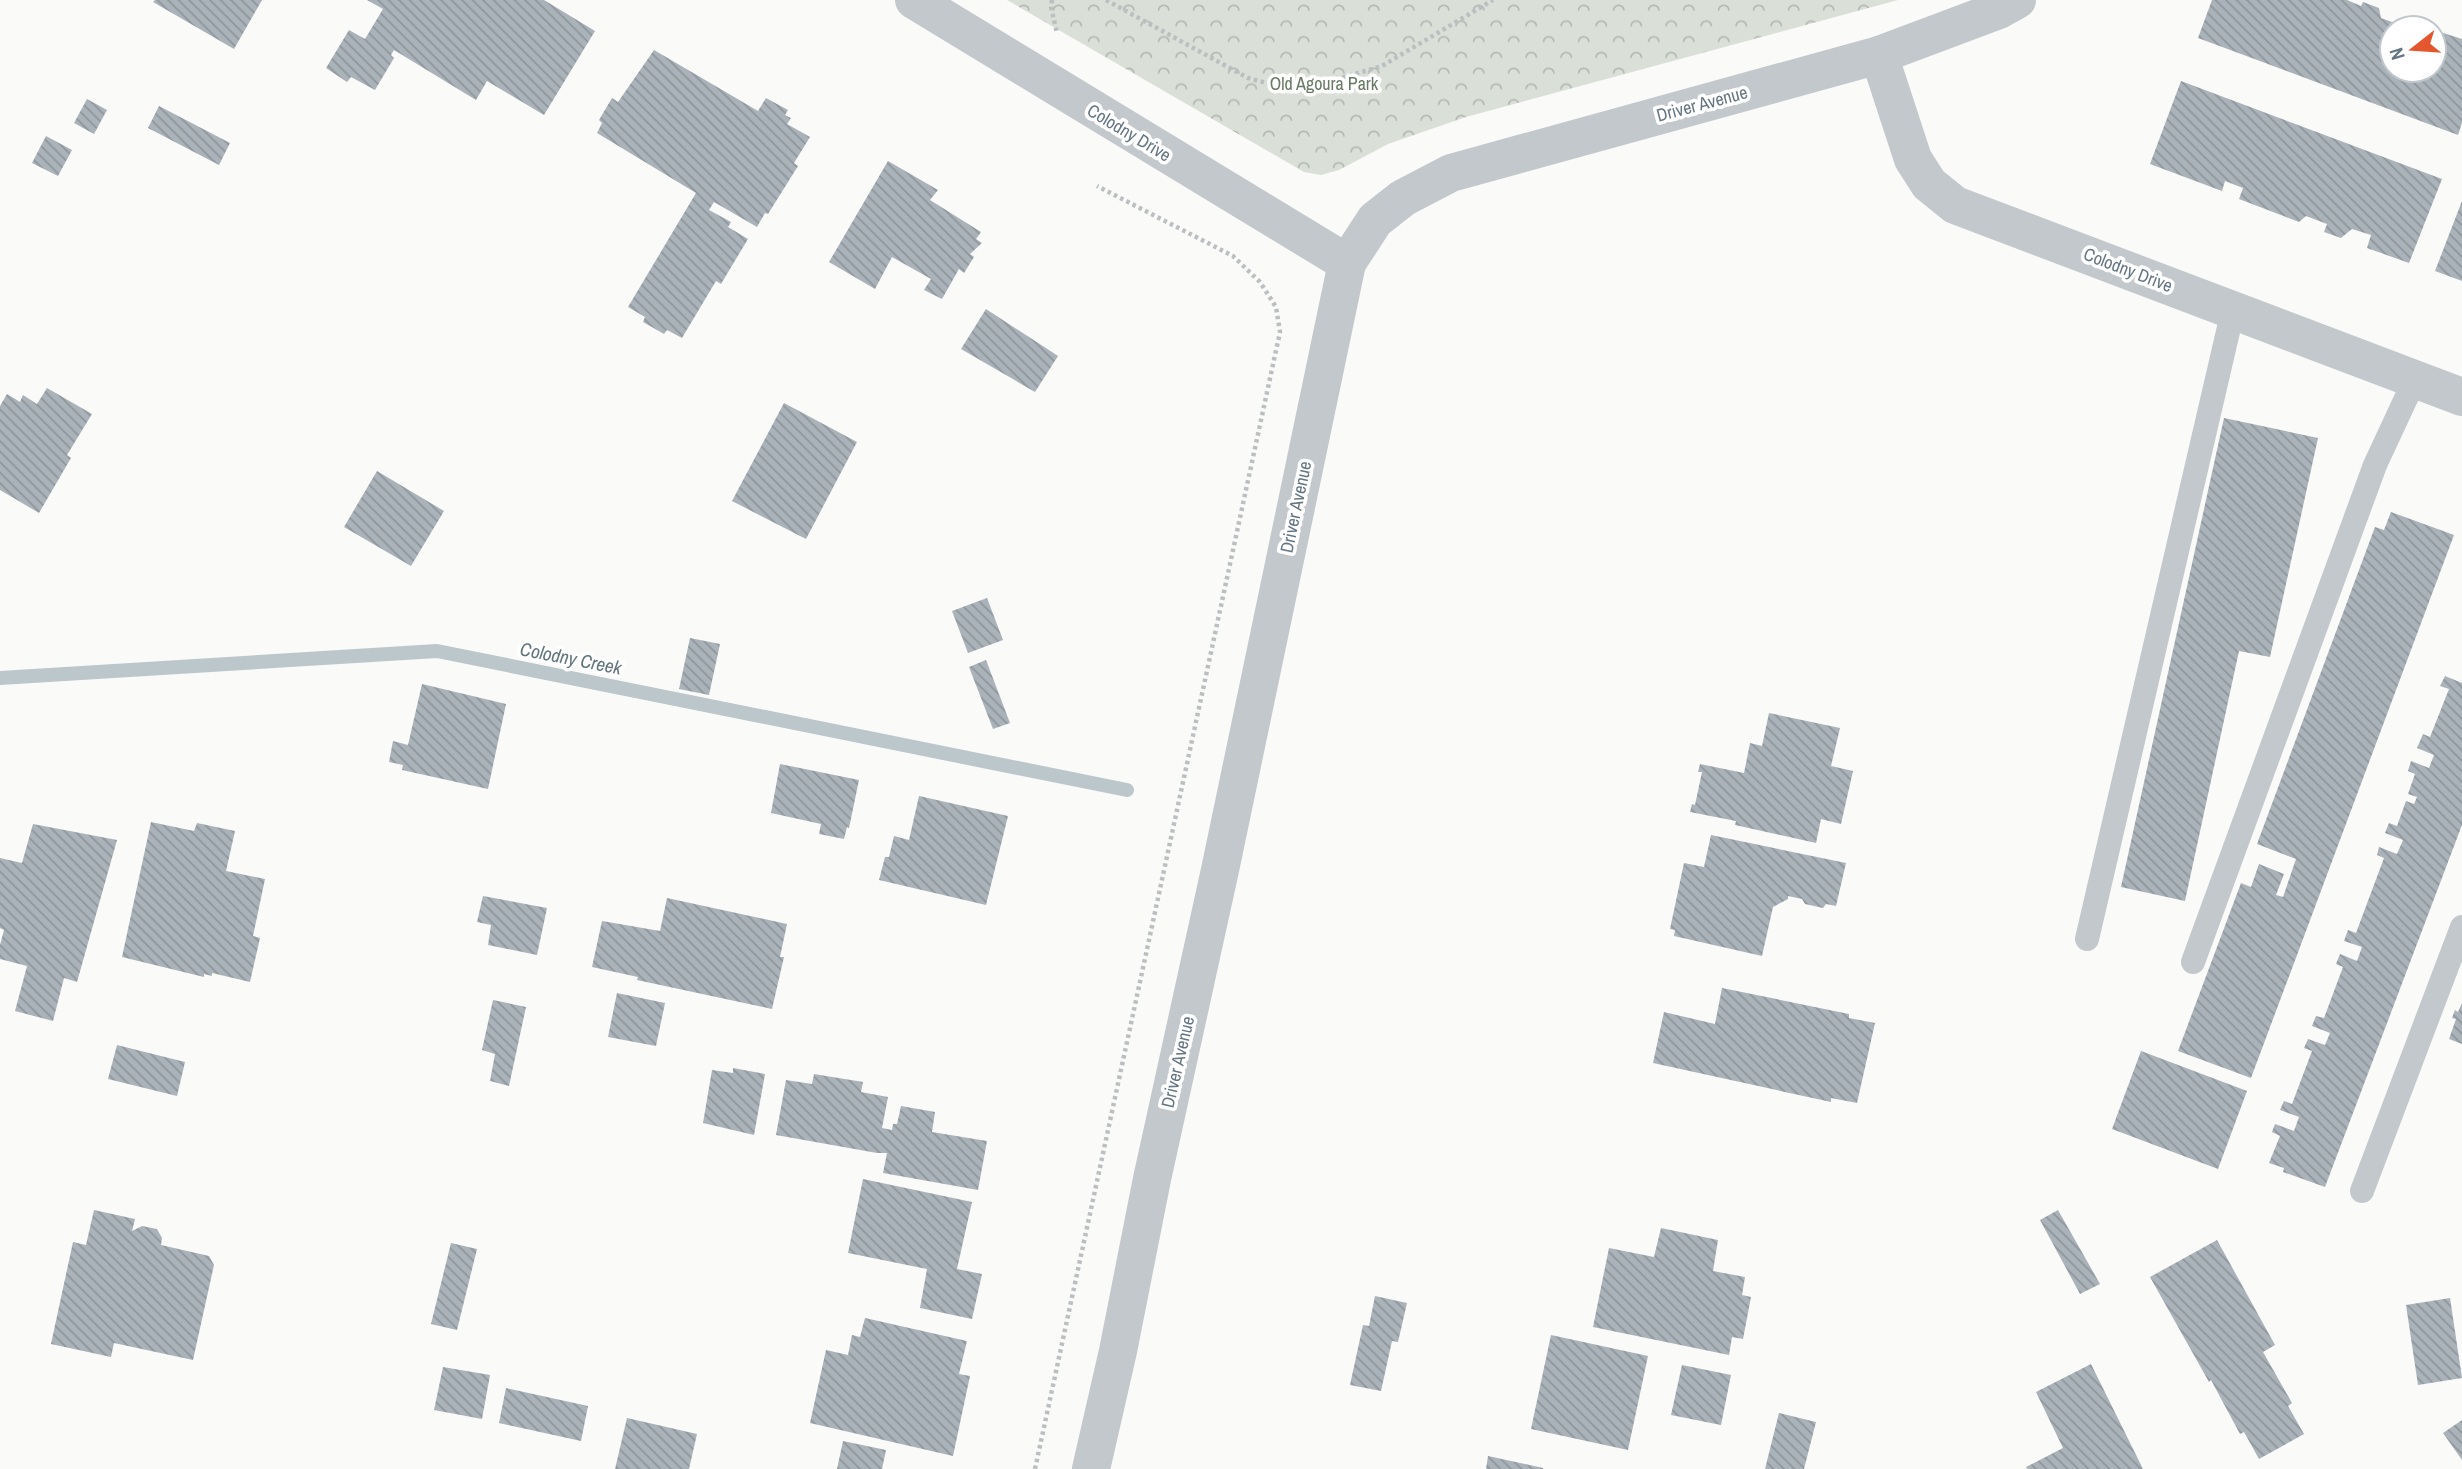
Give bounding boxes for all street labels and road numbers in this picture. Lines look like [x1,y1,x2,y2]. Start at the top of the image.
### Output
street label: Driver Avenue [1654,79,1750,128]
street label: Colodny Drive [1083,98,1176,167]
street label: Colodny Drive [2080,241,2176,298]
street label: Driver Avenue [1274,459,1317,555]
street label: Driver Avenue [1155,1014,1200,1110]

